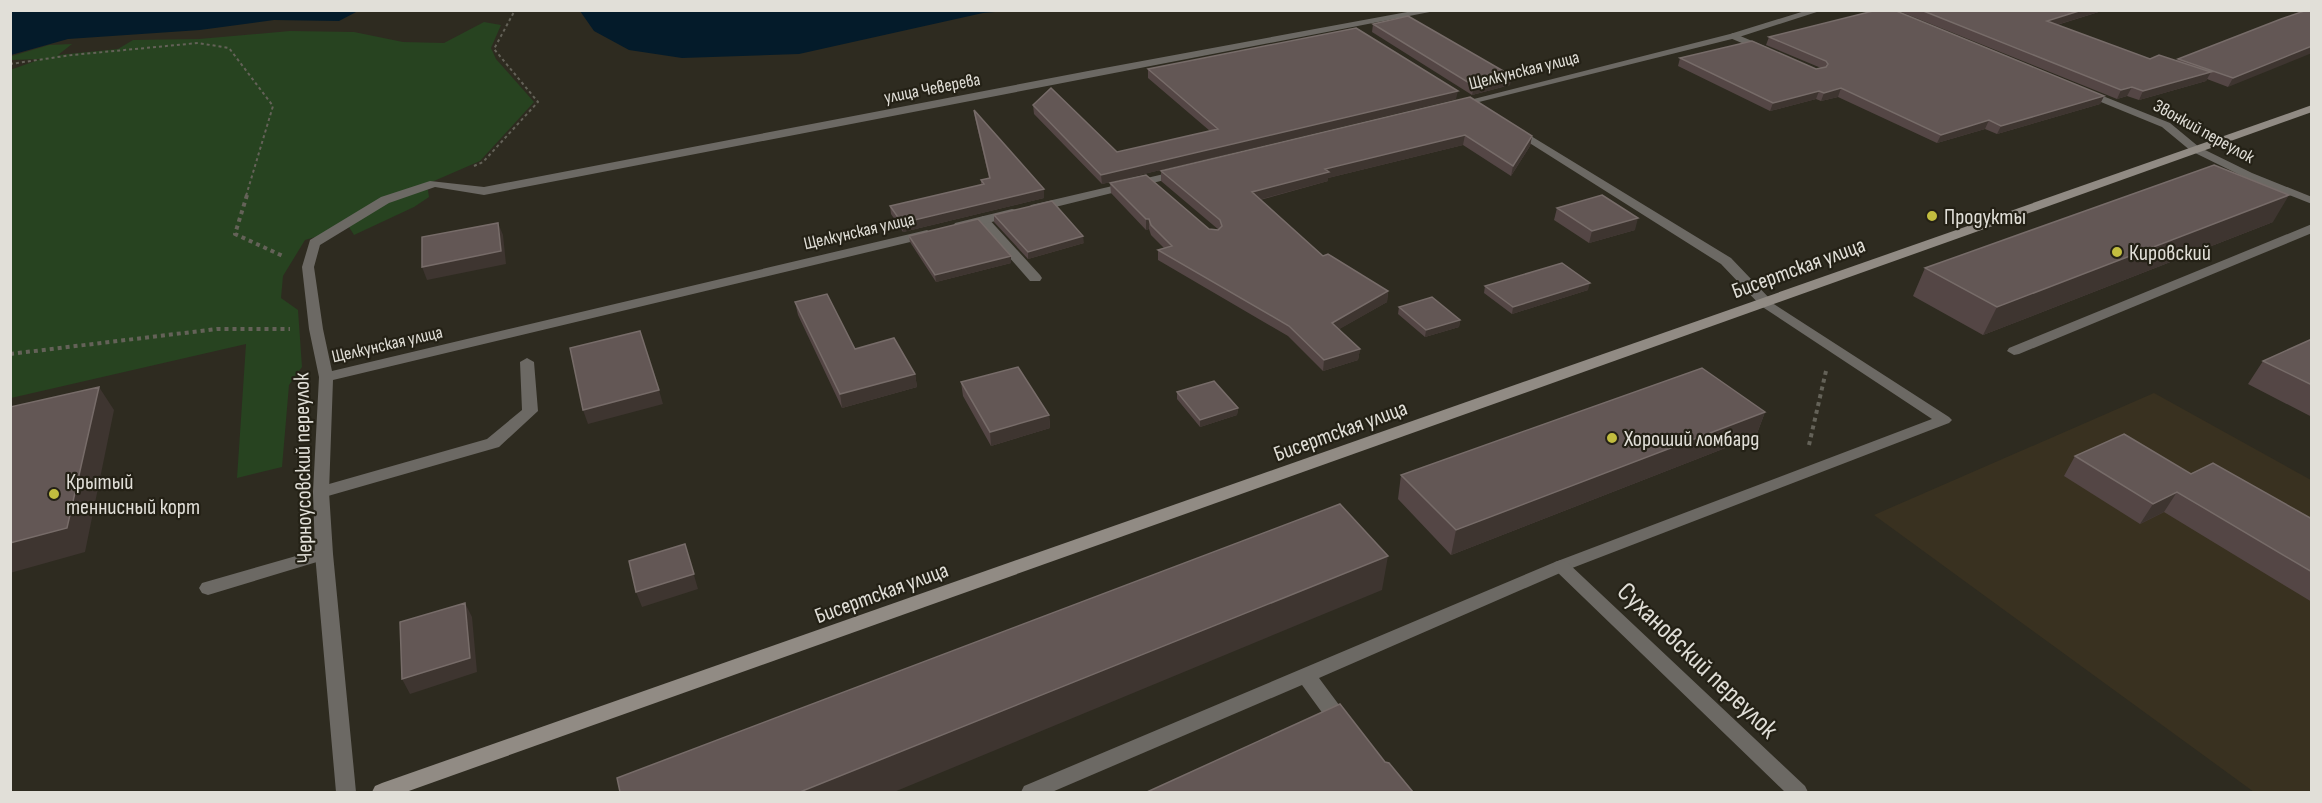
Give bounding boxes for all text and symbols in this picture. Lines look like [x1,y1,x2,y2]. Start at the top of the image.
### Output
street label: Щелкунская улица [1467,47,1582,94]
street label: улица Чеверева [882,69,982,108]
street label: Звонкий переулок [2150,95,2258,168]
place label: Продукты [1944,204,2026,231]
street label: Щелкунская улица [802,209,917,254]
marker: Продукты [1925,209,1939,223]
street label: Бисертская улица [1728,232,1869,305]
place label: Кировский [2129,240,2211,267]
marker: Кировский [2110,245,2124,259]
street label: Щелкунская улица [330,322,445,367]
street label: Черноусовский переулок [288,372,319,564]
street label: Бисертская улица [1270,395,1411,468]
place label: Хороший ломбард [1623,426,1759,453]
marker: Хороший ломбард [1605,431,1619,445]
place label: Крытый теннисный корт [66,469,200,521]
marker: Крытый теннисный корт [47,487,61,501]
street label: Бисертская улица [811,557,952,630]
street label: Сухановский переулок [1610,576,1785,746]

